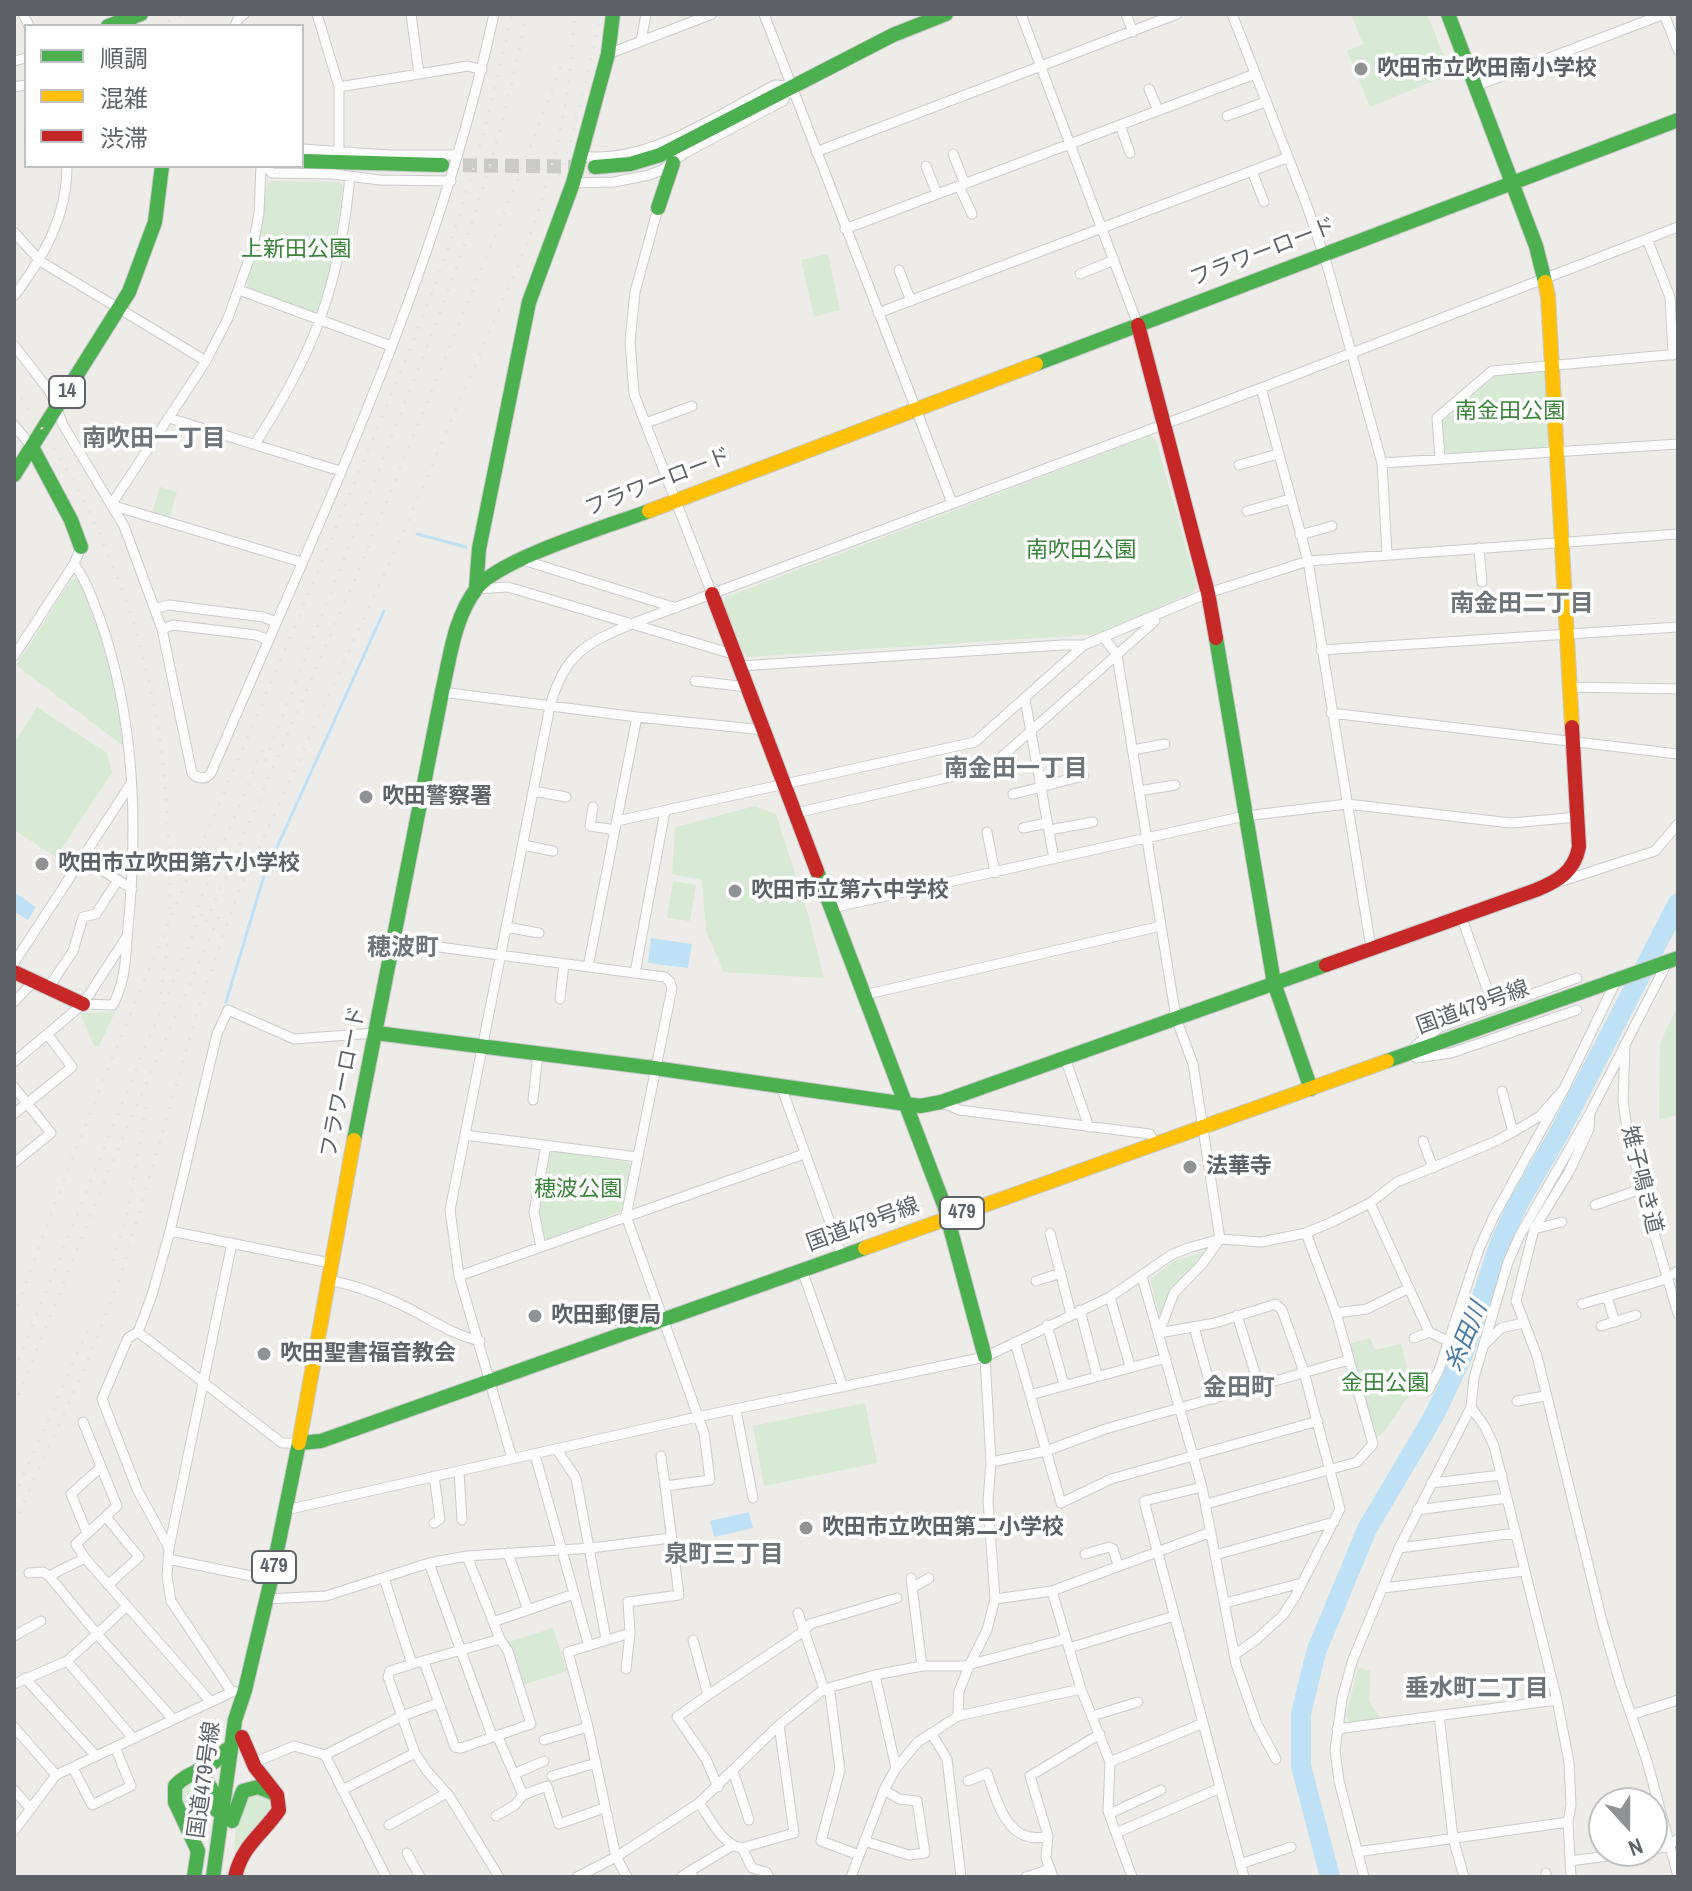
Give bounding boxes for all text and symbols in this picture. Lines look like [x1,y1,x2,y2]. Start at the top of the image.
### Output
legend [24,24,304,168]
text: 順調 [100,42,148,74]
place label: 吹田市立吹田南小学校 [1377,56,1597,82]
marker: 吹田市立吹田南小学校 [1352,60,1370,78]
text: 混雑 [100,82,148,114]
text: 渋滞 [100,122,148,154]
street label: フラワーロード [1186,213,1340,293]
park label: 上新田公園 [241,237,351,263]
road number: 14 [49,376,85,408]
park label: 南金田公園 [1455,399,1565,425]
district label: 南吹田一丁目 [82,426,226,454]
street label: フラワーロード [581,443,735,523]
park label: 南吹田公園 [1026,538,1136,564]
district label: 南金田二丁目 [1450,591,1594,619]
district label: 南金田一丁目 [944,756,1088,784]
place label: 吹田警察署 [382,784,492,810]
marker: 吹田警察署 [357,788,375,806]
place label: 吹田市立吹田第六小学校 [58,851,300,877]
marker: 吹田市立吹田第六小学校 [33,855,51,873]
place label: 吹田市立第六中学校 [751,878,949,904]
marker: 吹田市立第六中学校 [726,882,744,900]
district label: 穂波町 [367,935,439,963]
street label: 国道479号線 [1413,975,1533,1041]
street label: フラワーロード [316,1004,372,1160]
street label: 雉子鳴き道 [1615,1123,1667,1237]
place label: 法華寺 [1206,1154,1272,1180]
marker: 法華寺 [1181,1158,1199,1176]
park label: 穂波公園 [534,1177,622,1203]
street label: 国道479号線 [803,1192,923,1258]
road number: 479 [940,1197,984,1229]
water label: 糸田川 [1440,1298,1494,1376]
place label: 吹田郵便局 [551,1303,661,1329]
marker: 吹田郵便局 [526,1307,544,1325]
place label: 吹田聖書福音教会 [280,1341,456,1367]
marker: 吹田聖書福音教会 [255,1345,273,1363]
park label: 金田公園 [1341,1371,1429,1397]
district label: 金田町 [1203,1375,1275,1403]
place label: 吹田市立吹田第二小学校 [822,1515,1064,1541]
marker: 吹田市立吹田第二小学校 [797,1519,815,1537]
district label: 泉町三丁目 [664,1542,784,1570]
road number: 479 [252,1551,296,1583]
district label: 垂水町二丁目 [1405,1676,1549,1704]
street label: 国道479号線 [184,1720,226,1840]
north arrow [1588,1787,1668,1867]
text: N [1624,1831,1647,1864]

